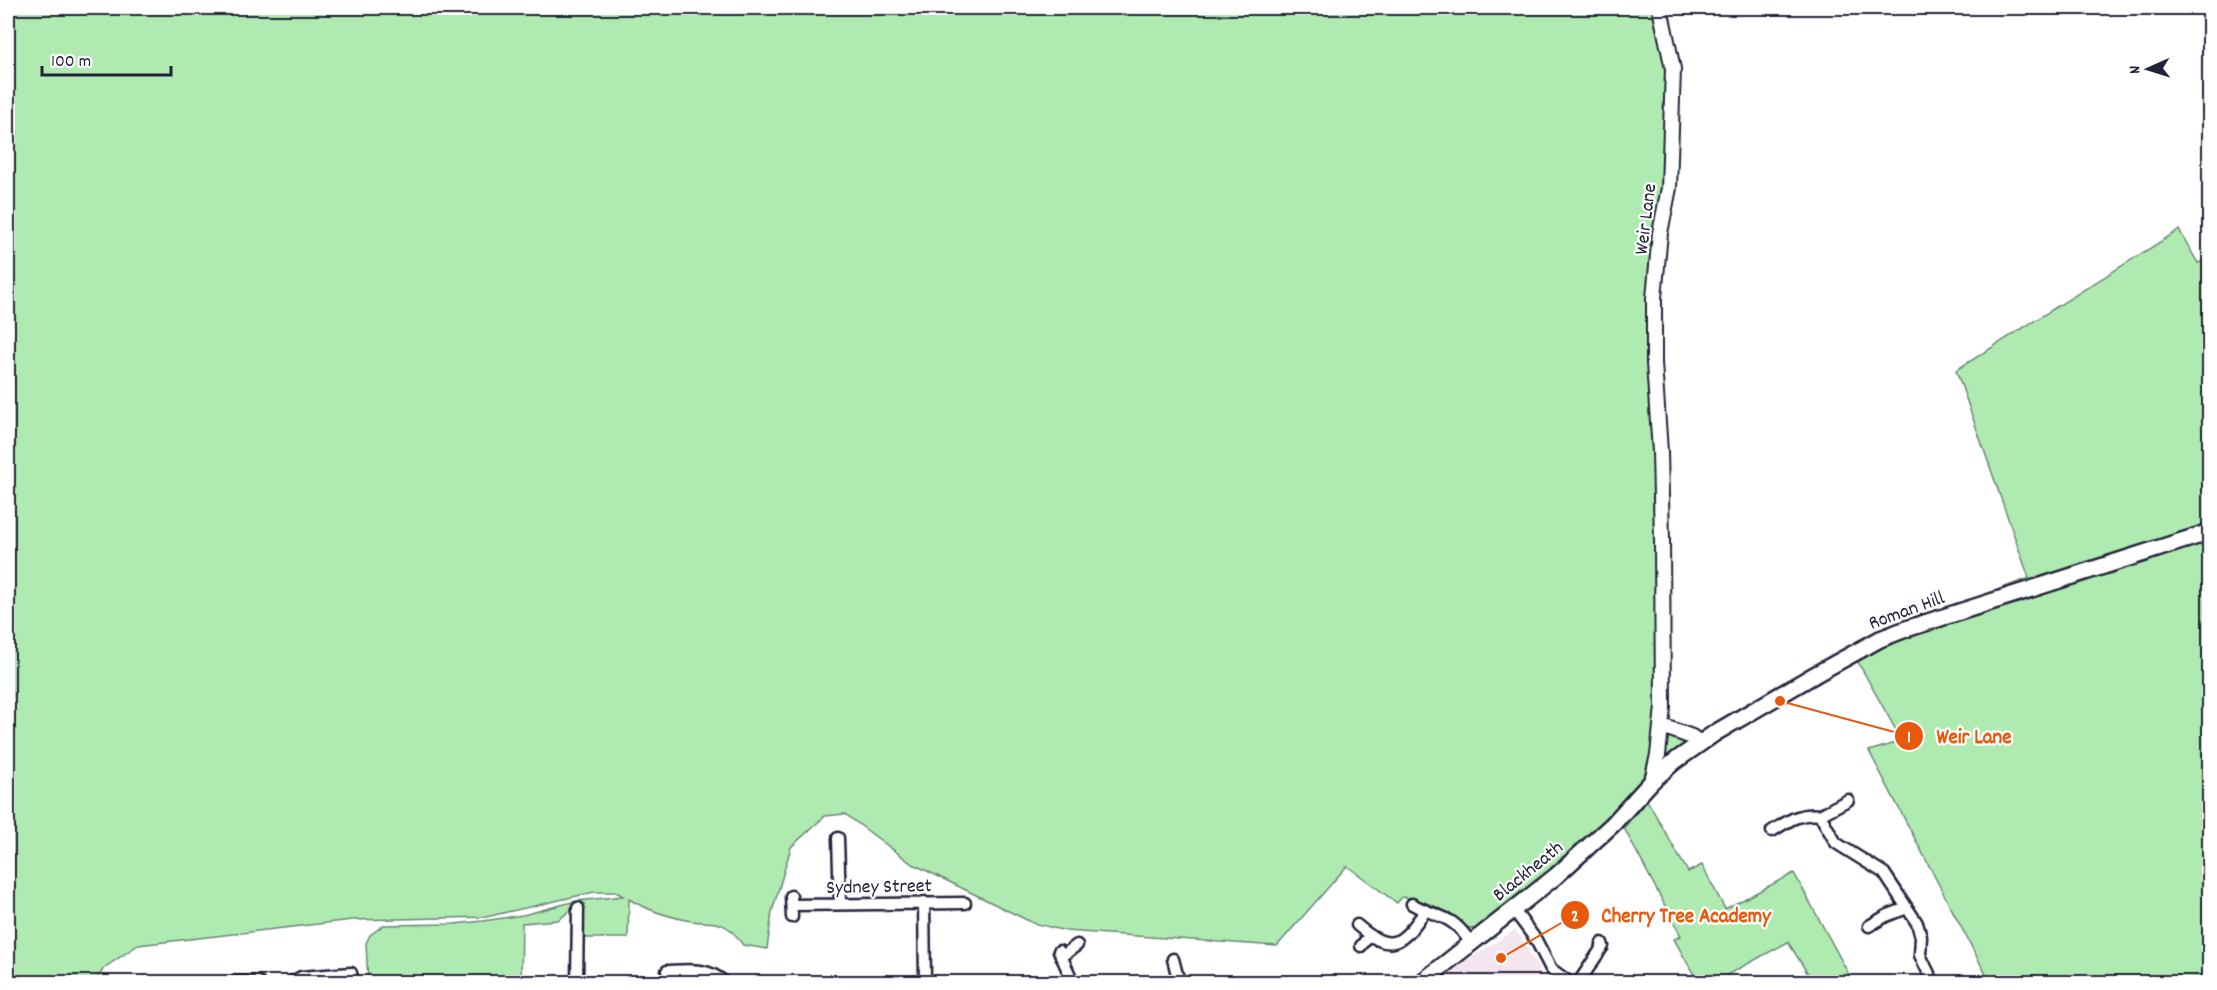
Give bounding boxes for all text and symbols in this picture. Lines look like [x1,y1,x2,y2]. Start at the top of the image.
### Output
scale bar [42,39,171,77]
north arrow [2118,39,2178,99]
text: 100 m [51,50,91,75]
text: N [2124,65,2147,74]
street label: Weir Lane [1629,182,1665,257]
street label: Roman Hill [1865,585,1949,638]
callout: Weir Lane [1894,717,2024,756]
text: Weir Lane [1936,724,2012,754]
text: 1 [1907,726,1911,751]
street label: Blackheath [1488,835,1570,910]
street label: Sydney Street [826,873,932,903]
callout: Cherry Tree Academy [1560,896,1783,935]
text: Cherry Tree Academy [1601,903,1772,933]
text: 2 [1571,905,1579,930]

